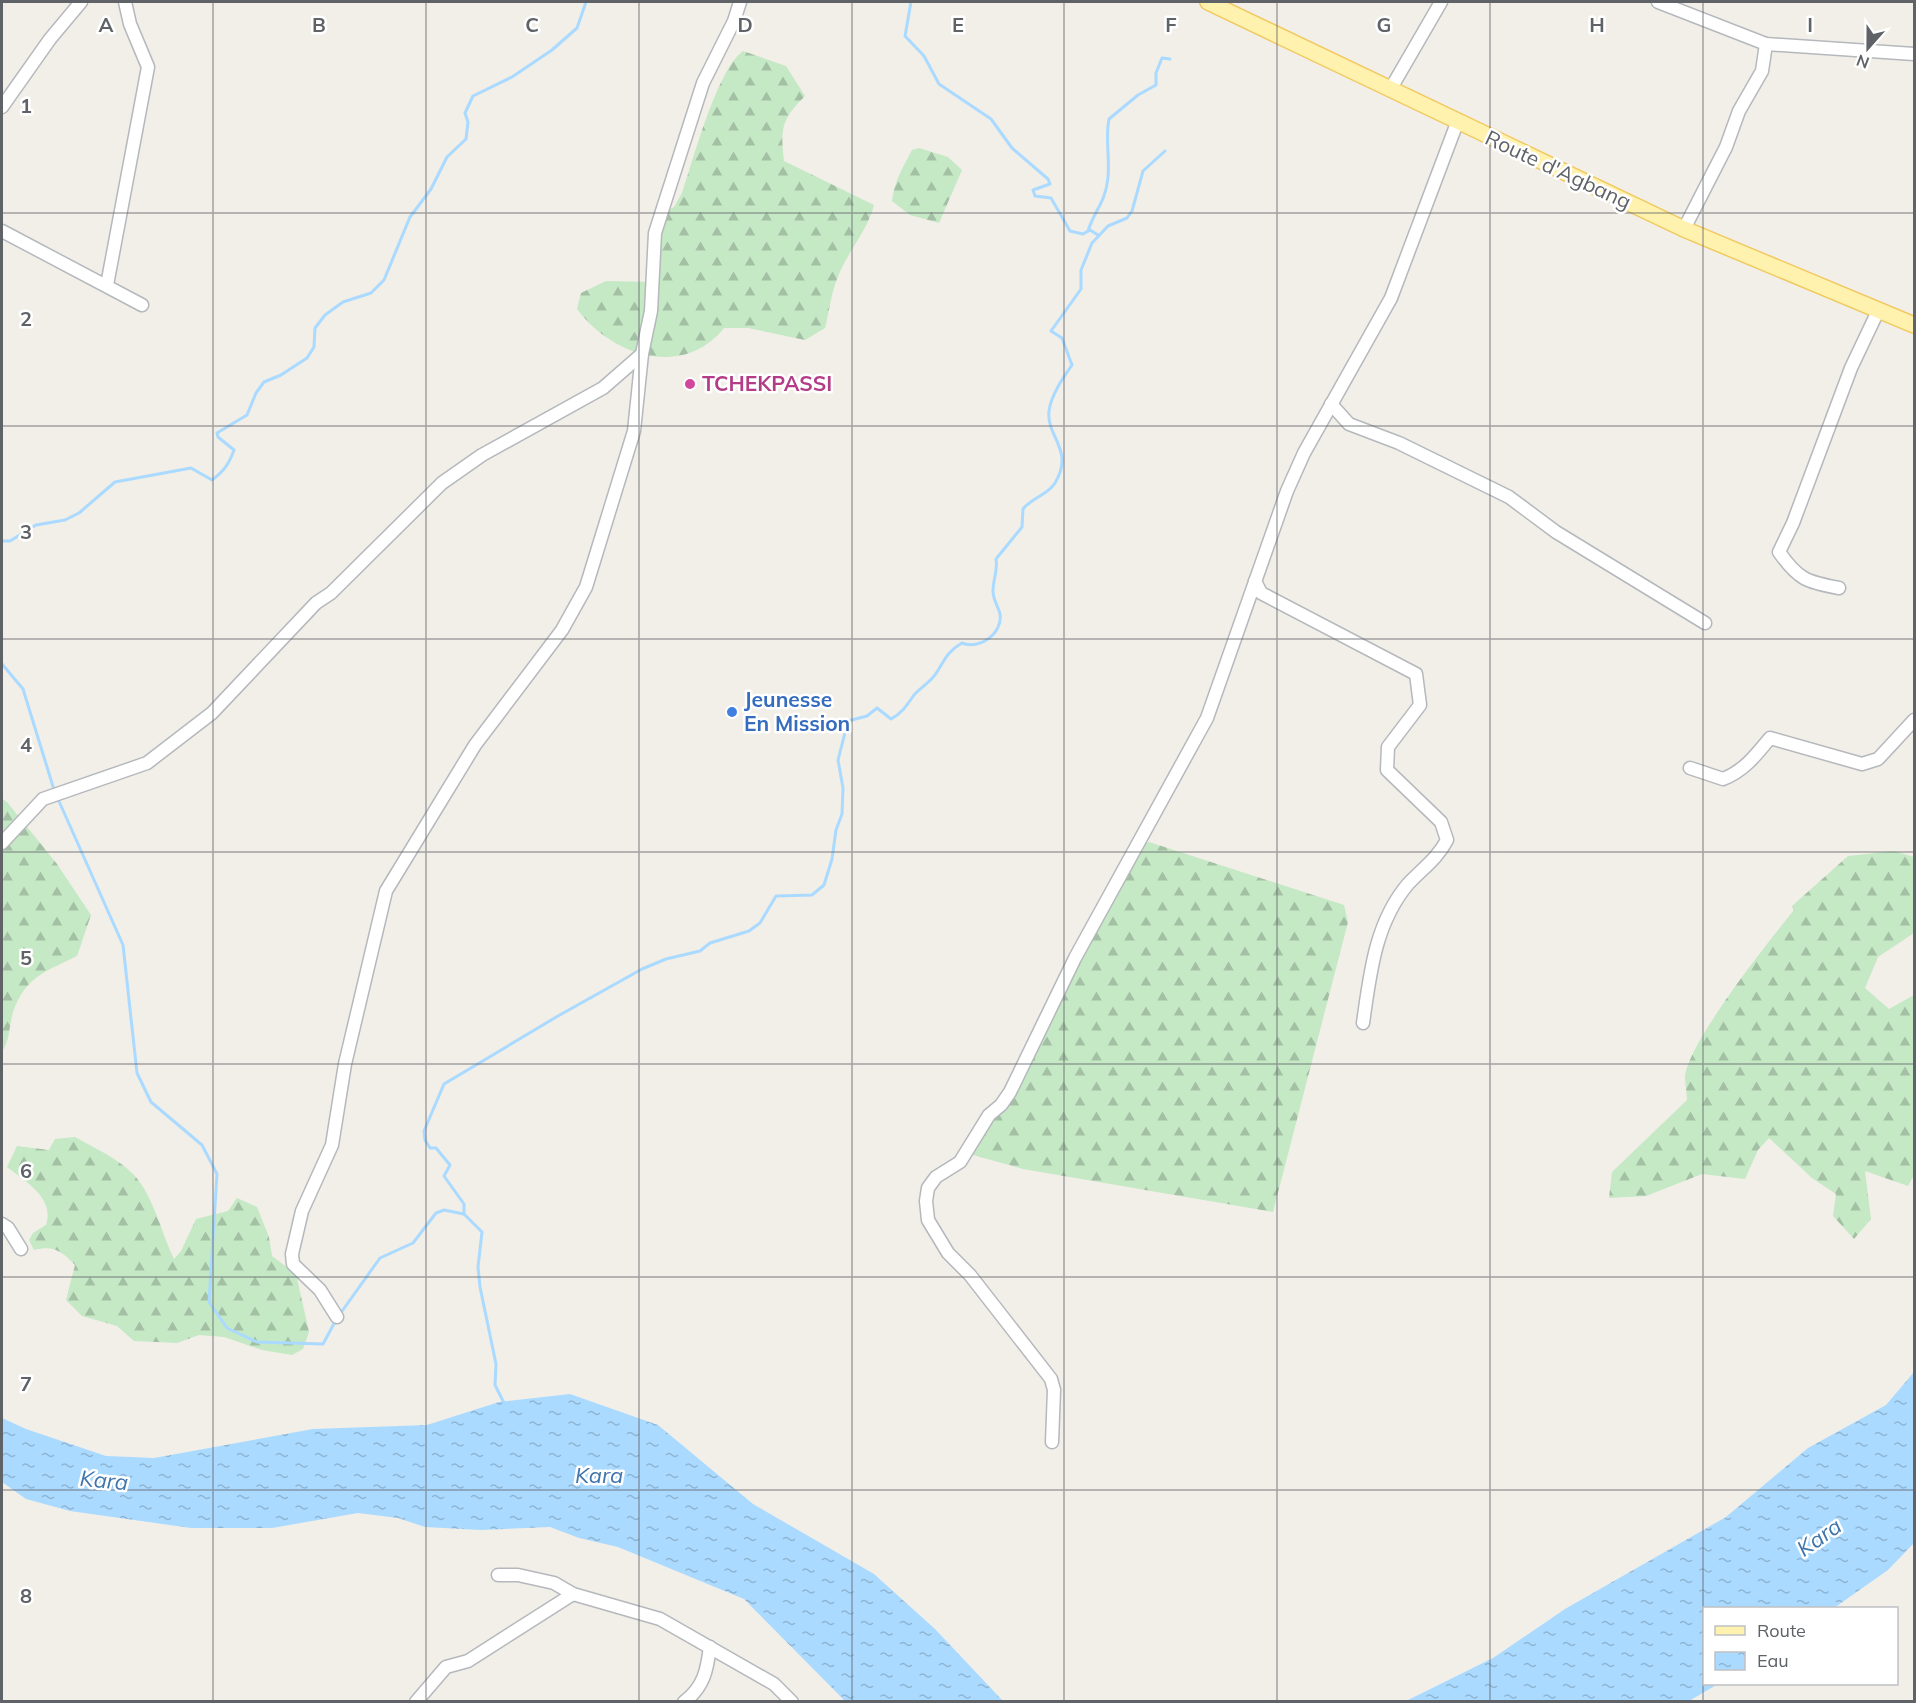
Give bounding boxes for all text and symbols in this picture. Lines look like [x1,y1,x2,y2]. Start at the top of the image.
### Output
text: A [99,12,114,37]
text: B [312,12,326,37]
text: C [525,12,539,37]
text: D [737,12,753,37]
text: E [952,12,964,37]
text: F [1165,12,1177,37]
text: G [1377,12,1391,37]
text: H [1589,12,1605,37]
text: I [1807,12,1813,37]
north arrow [1838,18,1898,78]
text: N [1853,51,1872,74]
text: 1 [20,93,32,118]
street label: Route d'Agbang [1481,124,1635,214]
text: 2 [20,306,32,331]
place label: TCHEKPASSI [702,370,832,396]
marker: TCHEKPASSI [683,377,697,391]
text: 3 [20,519,32,544]
place label: Jeunesse En Mission [744,686,850,736]
marker: Jeunesse En Mission [725,705,739,719]
text: 4 [20,732,32,757]
text: 5 [20,945,32,970]
text: 6 [20,1158,32,1183]
text: 7 [20,1371,32,1396]
water label: Kara [575,1461,623,1489]
water label: Kara [79,1464,129,1496]
water label: Kara [1791,1512,1847,1562]
text: 8 [20,1583,32,1608]
legend [1703,1607,1898,1685]
text: Route [1757,1619,1806,1642]
text: Eau [1757,1649,1789,1672]

